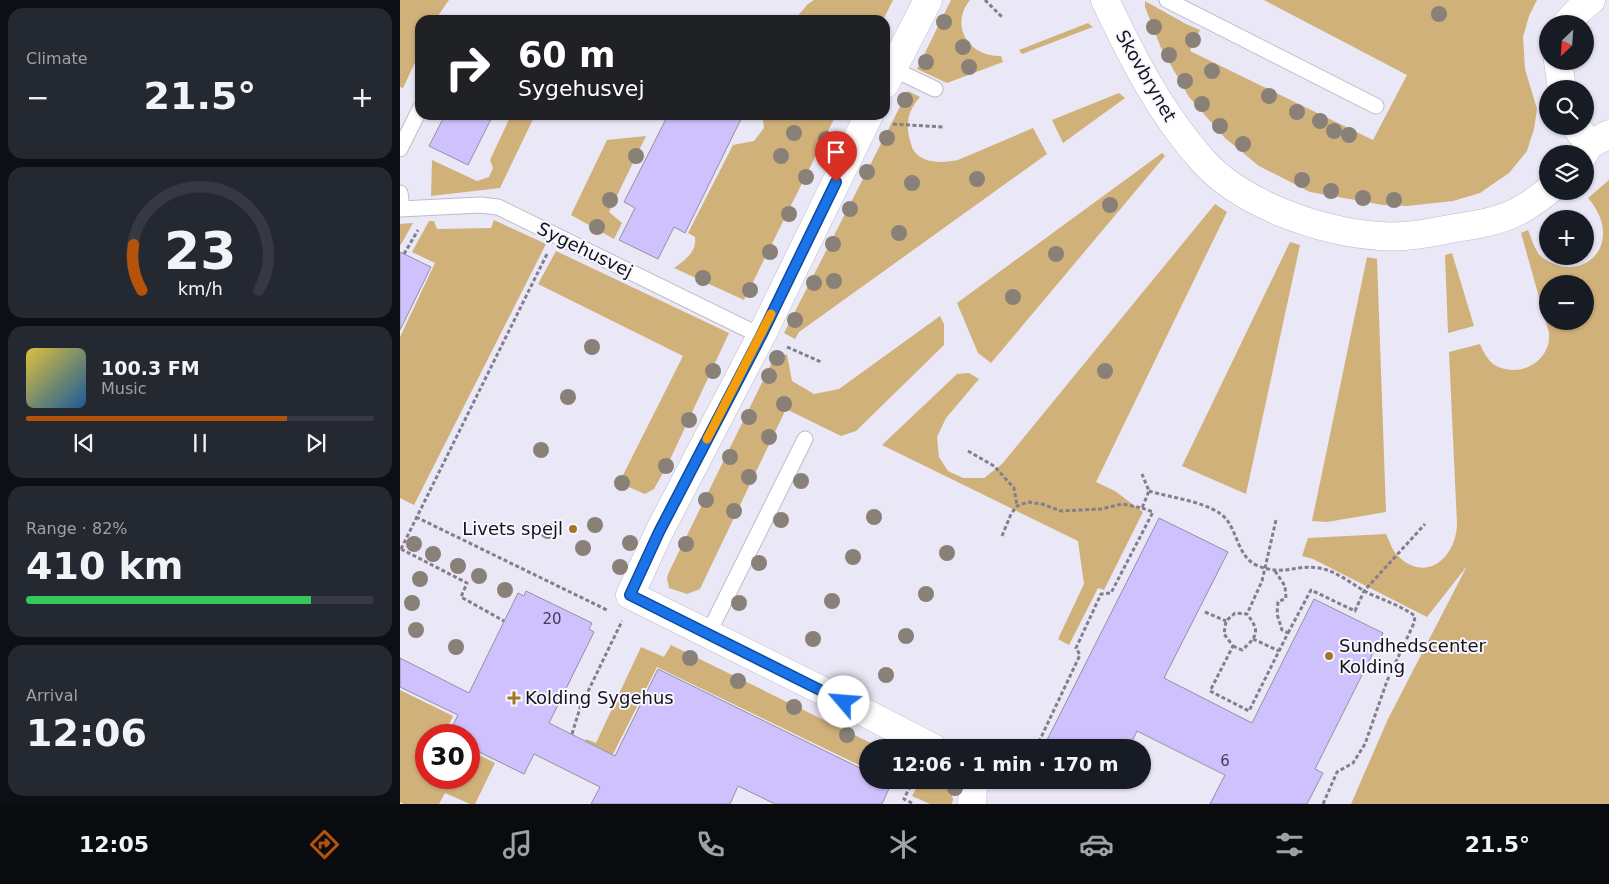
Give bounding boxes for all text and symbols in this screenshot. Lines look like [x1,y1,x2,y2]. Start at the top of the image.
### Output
north arrow [1539,15,1594,70]
map controls [1539,15,1594,330]
street label: Skovbrynet [1112,26,1181,125]
icon: right [435,35,500,100]
text: 60 m [518,35,615,75]
text: Climate [26,49,88,68]
text: 21.5° [144,74,256,118]
text: Sygehusvej [518,76,645,101]
button: search [1539,80,1594,135]
text: − [26,81,49,114]
text: + [351,81,374,114]
pin [815,131,857,182]
icon: arrive [822,138,850,166]
button: layers [1539,145,1594,200]
button: + [1539,210,1594,265]
street label: Sygehusvej [534,217,636,282]
text: 23 [164,221,236,281]
button: − [1539,275,1594,330]
text: km/h [177,278,223,299]
text: 100.3 FM [101,357,200,379]
text: Music [101,379,147,398]
icon: previous [70,429,98,457]
icon: pause [186,429,214,457]
icon: next [302,429,330,457]
place label: Livets spejl [462,518,563,539]
text: Range · 82% [26,519,128,538]
marker: Livets spejl [567,523,579,535]
text: 410 km [26,544,183,588]
house number: 20 [542,610,562,628]
place label: Sundhedscenter Kolding [1339,635,1486,677]
marker: Sundhedscenter Kolding [1323,650,1335,662]
position arrow [817,675,869,727]
text: Arrival [26,686,78,705]
place label: Kolding Sygehus [525,687,674,708]
marker: Kolding Sygehus [507,691,521,705]
text: 12:06 [26,711,147,755]
speed limit sign: 30 [415,724,480,789]
house number: 6 [1220,752,1230,770]
text: 12:06 · 1 min · 170 m [891,753,1119,775]
icon: directions [307,827,342,862]
icon: music [500,827,535,862]
icon: phone [693,827,728,862]
icon: climate [886,827,921,862]
icon: car [1079,827,1114,862]
icon: filters [1272,827,1307,862]
text: 12:05 [79,832,149,857]
text: 21.5° [1465,832,1530,857]

